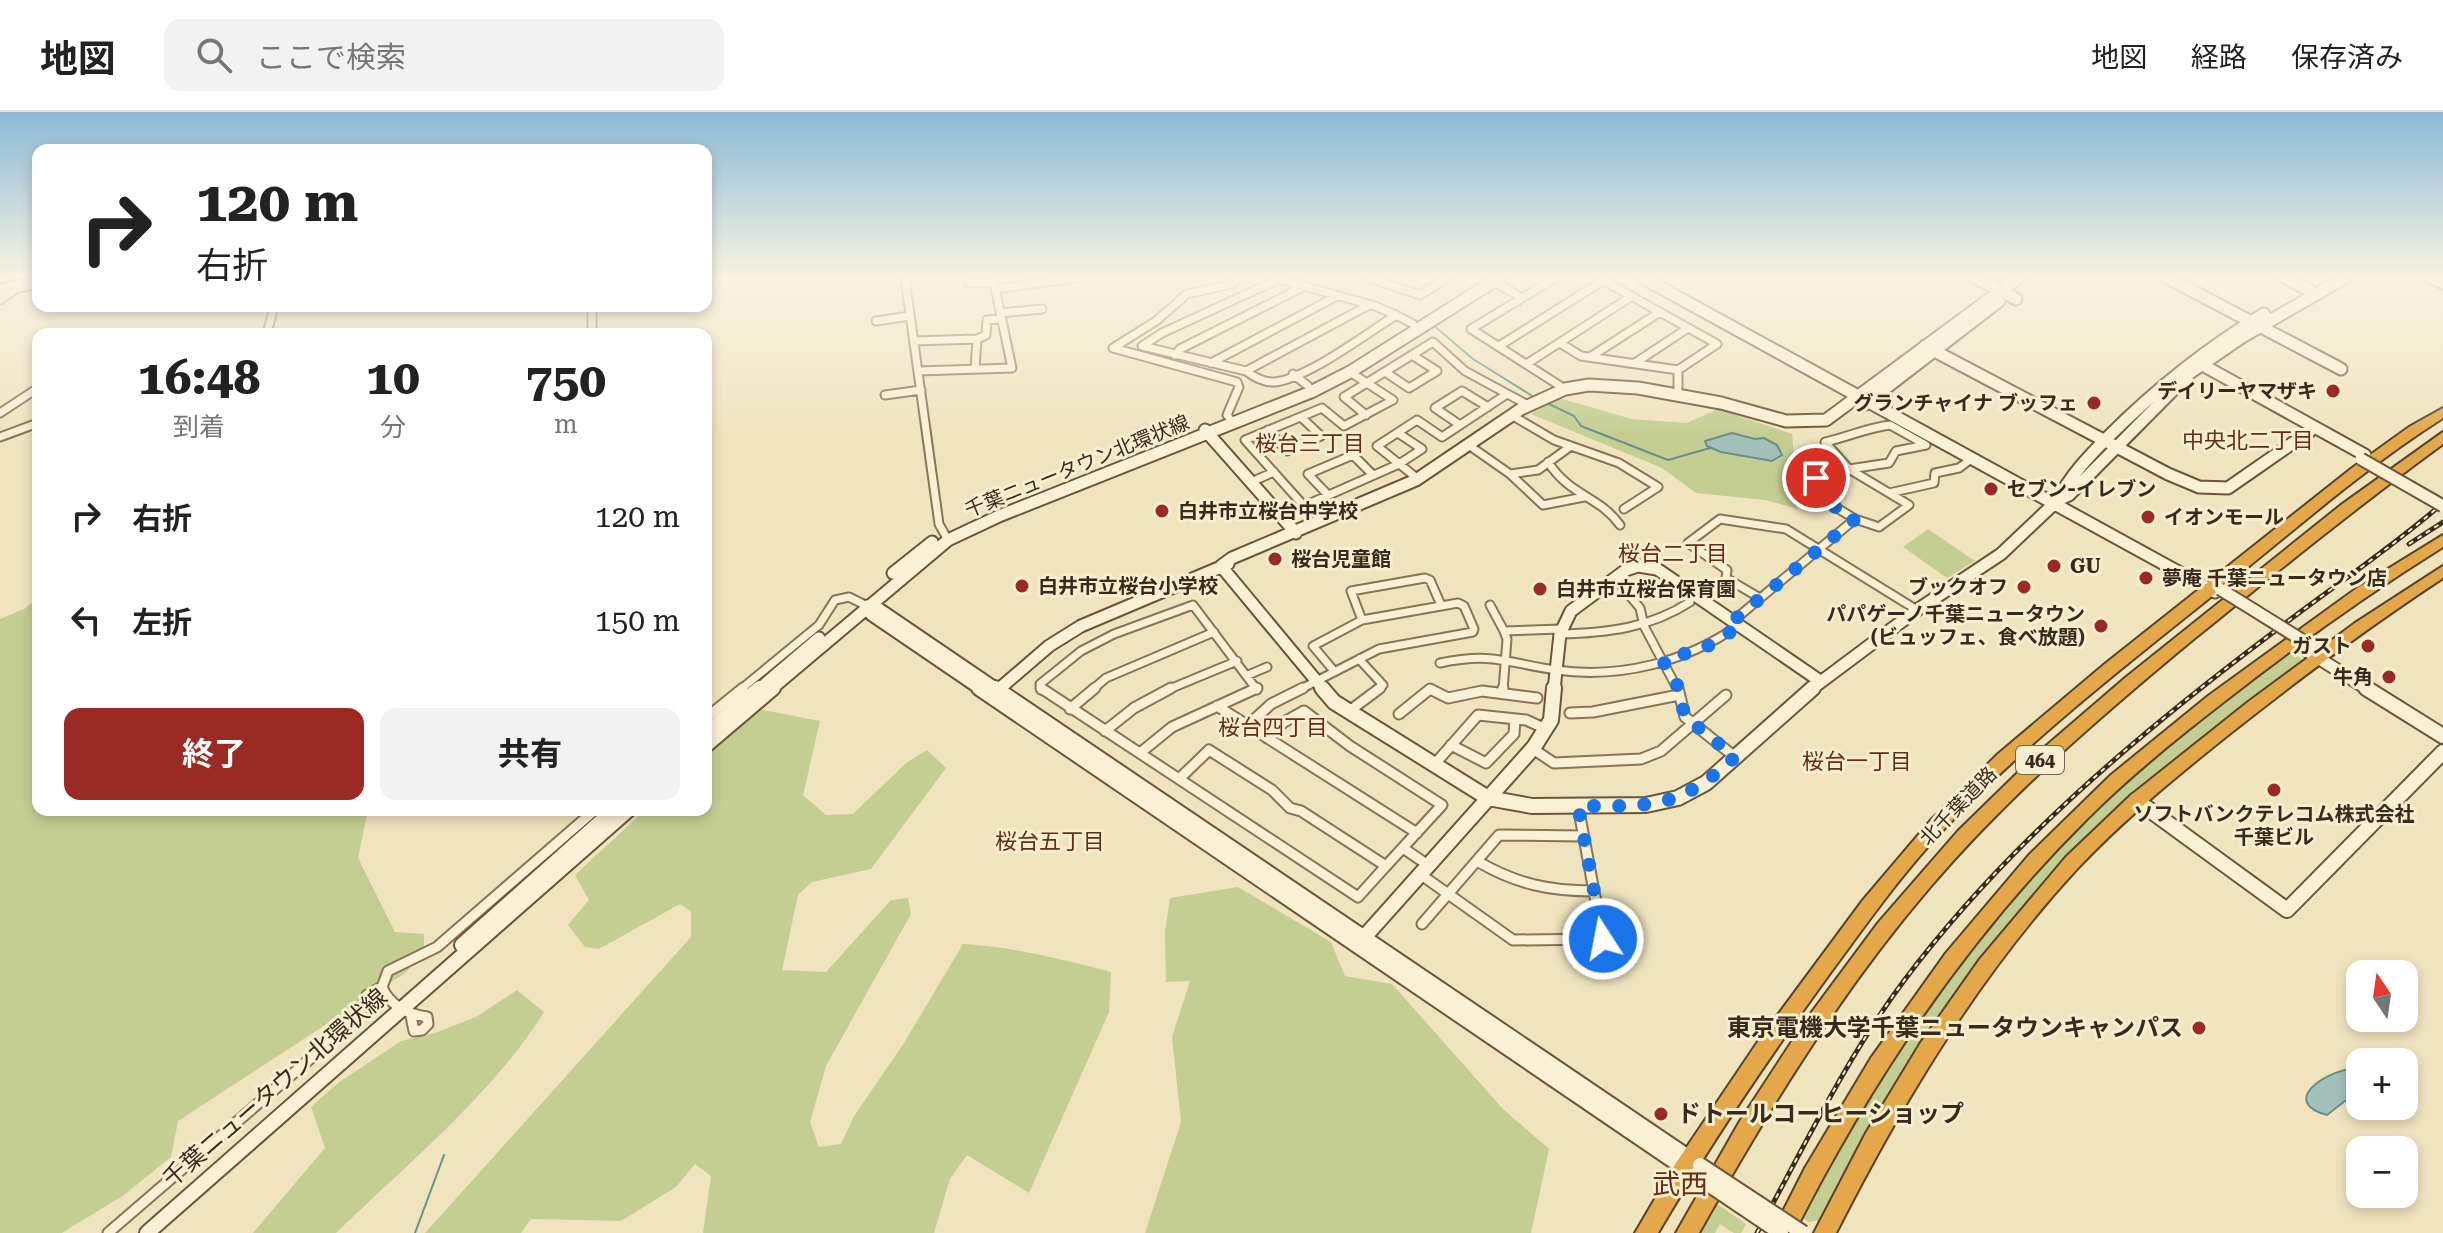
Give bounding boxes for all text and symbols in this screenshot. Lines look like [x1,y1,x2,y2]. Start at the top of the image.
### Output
search box [164,19,724,91]
icon: search [192,33,236,77]
text: 地図 [40,37,116,81]
text: ここで検索 [256,40,406,75]
text: 地図 [2091,41,2147,74]
text: 経路 [2191,41,2247,74]
text: 保存済み [2291,41,2403,74]
text: 120 m [196,169,358,235]
icon: right [64,176,168,280]
text: 右折 [196,245,268,287]
text: 16:48 [138,350,260,406]
text: 10 [366,350,420,406]
text: 750 [526,353,606,409]
place label: デイリーヤマザキ [2157,379,2317,403]
marker: デイリーヤマザキ [2324,382,2342,400]
place label: グランチャイナ ブッフェ [1854,391,2078,415]
marker: グランチャイナ ブッフェ [2085,394,2103,412]
text: m [554,409,578,439]
street label: 千葉ニュータウン北環状線 [961,410,1193,522]
text: 到着 [173,412,225,442]
text: 分 [380,412,406,442]
district label: 中央北二丁目 [2182,428,2314,453]
district label: 桜台三丁目 [1255,431,1365,456]
pin [1782,444,1850,512]
icon: arrive [1794,456,1838,500]
place label: セブン-イレブン [2007,477,2156,501]
marker: セブン-イレブン [1982,480,2000,498]
icon: right [64,494,108,538]
text: 120 m [595,499,680,534]
place label: 白井市立桜台中学校 [1178,499,1358,523]
text: 右折 [132,501,192,536]
marker: 白井市立桜台中学校 [1153,502,1171,520]
place label: イオンモール [2164,505,2284,529]
marker: イオンモール [2139,508,2157,526]
district label: 桜台二丁目 [1618,541,1728,566]
place label: 桜台児童館 [1291,547,1391,571]
marker: 桜台児童館 [1266,550,1284,568]
place label: GU [2070,554,2101,578]
marker: GU [2045,557,2063,575]
place label: 夢庵 千葉ニュータウン店 [2162,566,2387,590]
marker: 夢庵 千葉ニュータウン店 [2137,569,2155,587]
place label: 白井市立桜台小学校 [1038,574,1218,598]
place label: ブックオフ [1908,575,2008,599]
marker: 白井市立桜台小学校 [1013,577,1031,595]
place label: 白井市立桜台保育園 [1556,577,1736,601]
marker: ブックオフ [2015,578,2033,596]
marker: 白井市立桜台保育園 [1531,580,1549,598]
icon: left [64,598,108,642]
place label: パパゲーノ千葉ニュータウン (ビュッフェ、食べ放題) [1826,602,2085,649]
text: 150 m [595,603,680,638]
text: 左折 [132,605,192,640]
marker: パパゲーノ千葉ニュータウン (ビュッフェ、食べ放題) [2092,617,2110,635]
place label: ガスト [2292,634,2352,658]
marker: ガスト [2359,637,2377,655]
place label: 牛角 [2333,665,2373,689]
marker: 牛角 [2380,668,2398,686]
button: 終了 [64,708,364,800]
button: 共有 [380,708,680,800]
district label: 桜台四丁目 [1218,715,1328,740]
road number: 464 [2016,746,2064,774]
district label: 桜台一丁目 [1802,749,1912,774]
street label: 北千葉道路 [1915,762,2001,850]
marker: ソフトバンクテレコム株式会社 千葉ビル [2265,781,2283,799]
place label: ソフトバンクテレコム株式会社 千葉ビル [2134,802,2415,849]
district label: 桜台五丁目 [995,829,1105,854]
position arrow [1561,897,1645,981]
north arrow [2346,960,2418,1032]
map controls [2346,960,2418,1208]
street label: 千葉ニュータウン北環状線 [157,983,393,1193]
place label: 東京電機大学千葉ニュータウンキャンパス [1727,1014,2183,1042]
marker: 東京電機大学千葉ニュータウンキャンパス [2190,1019,2208,1037]
button: + [2346,1048,2418,1120]
place label: ドトールコーヒーショップ [1677,1100,1964,1128]
marker: ドトールコーヒーショップ [1652,1105,1670,1123]
button: − [2346,1136,2418,1208]
district label: 武西 [1652,1168,1708,1201]

